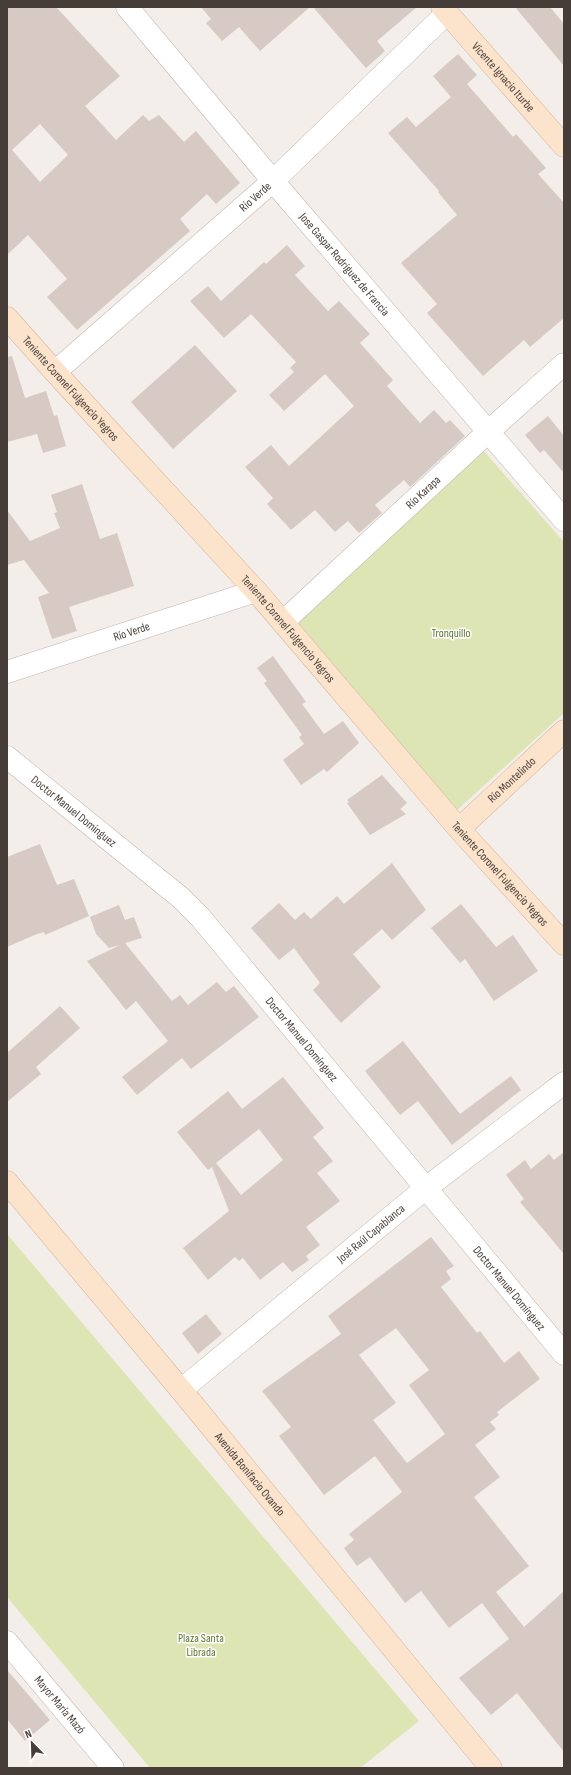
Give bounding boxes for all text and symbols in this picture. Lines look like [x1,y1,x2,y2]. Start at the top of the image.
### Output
street label: Vicente Ignacio Iturbe [469,39,538,115]
street label: Río Verde [236,179,274,215]
street label: Jose Gaspar Rodríguez de Francia [295,209,393,319]
street label: Teniente Coronel Fulgencio Yegros [19,333,122,444]
street label: Río Karapa [402,472,444,512]
street label: Teniente Coronel Fulgencio Yegros [238,572,338,686]
street label: Río Verde [111,618,152,644]
park label: Tronquillo [431,626,471,641]
street label: Río Montelindo [484,754,539,806]
street label: Doctor Manuel Domínguez [28,772,120,851]
street label: Teniente Coronel Fulgencio Yegros [448,818,552,929]
street label: Doctor Manuel Domínguez [262,994,342,1085]
street label: José Raúl Capablanca [333,1201,408,1267]
street label: Doctor Manuel Domínguez [470,1243,549,1334]
street label: Avenida Bonifacio Ovando [211,1429,289,1519]
park label: Plaza Santa Librada [178,1631,224,1660]
street label: Mayor María Mazó [31,1673,89,1737]
north arrow [12,1723,52,1763]
text: N [23,1727,34,1741]

